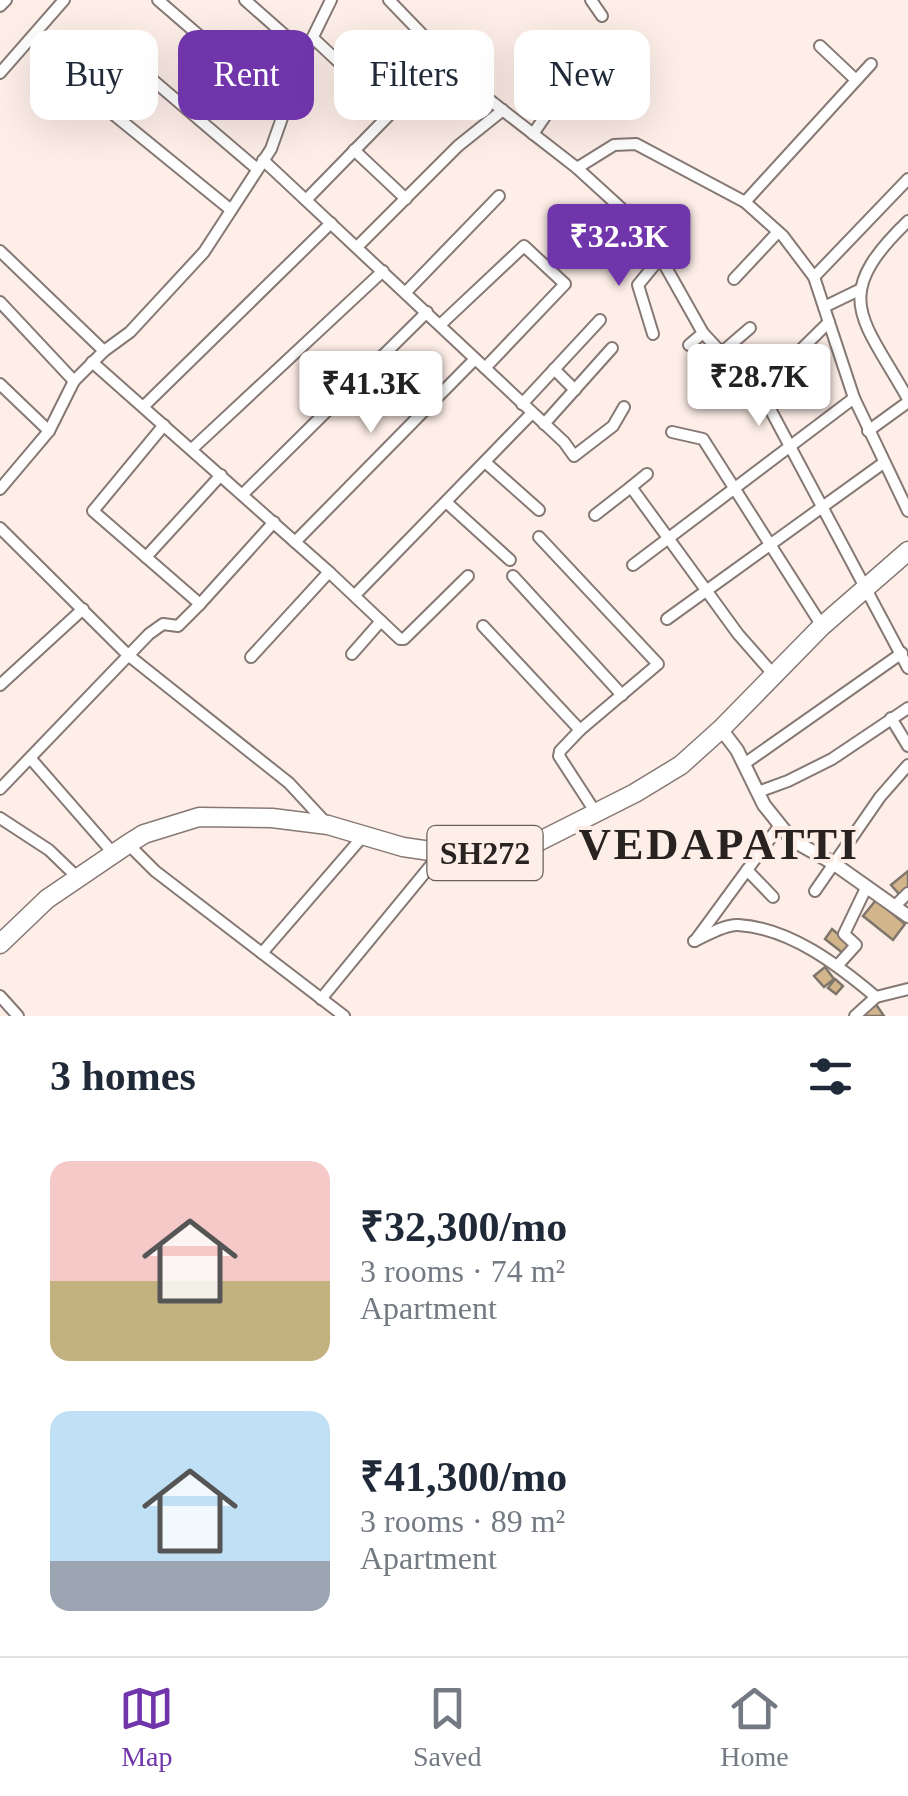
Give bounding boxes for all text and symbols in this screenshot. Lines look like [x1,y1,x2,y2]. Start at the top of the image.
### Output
chip: Buy [30,30,158,120]
chip: Rent [178,30,314,120]
chip: Filters [334,30,494,120]
chip: New [514,30,650,120]
pin: ₹32.3K [538,204,700,289]
text: ₹32.3K [569,218,669,254]
pin: ₹28.7K [678,344,840,429]
pin: ₹41.3K [290,351,452,436]
text: ₹28.7K [709,358,809,394]
text: ₹41.3K [321,365,421,401]
district label: VEDAPATTI [579,819,859,869]
road number: SH272 [428,826,542,880]
icon: filters [803,1049,858,1104]
text: 3 homes [50,1053,196,1099]
icon: home [130,1201,250,1321]
text: ₹32,300/mo [360,1204,567,1250]
text: 3 rooms · 74 m² [360,1253,565,1289]
text: Apartment [360,1290,497,1326]
icon: home [130,1451,250,1571]
text: ₹41,300/mo [360,1454,567,1500]
text: 3 rooms · 89 m² [360,1503,565,1539]
text: Apartment [360,1540,497,1576]
tab: Map [119,1681,174,1773]
tab: Saved [413,1681,481,1773]
tab: Home [720,1681,789,1773]

